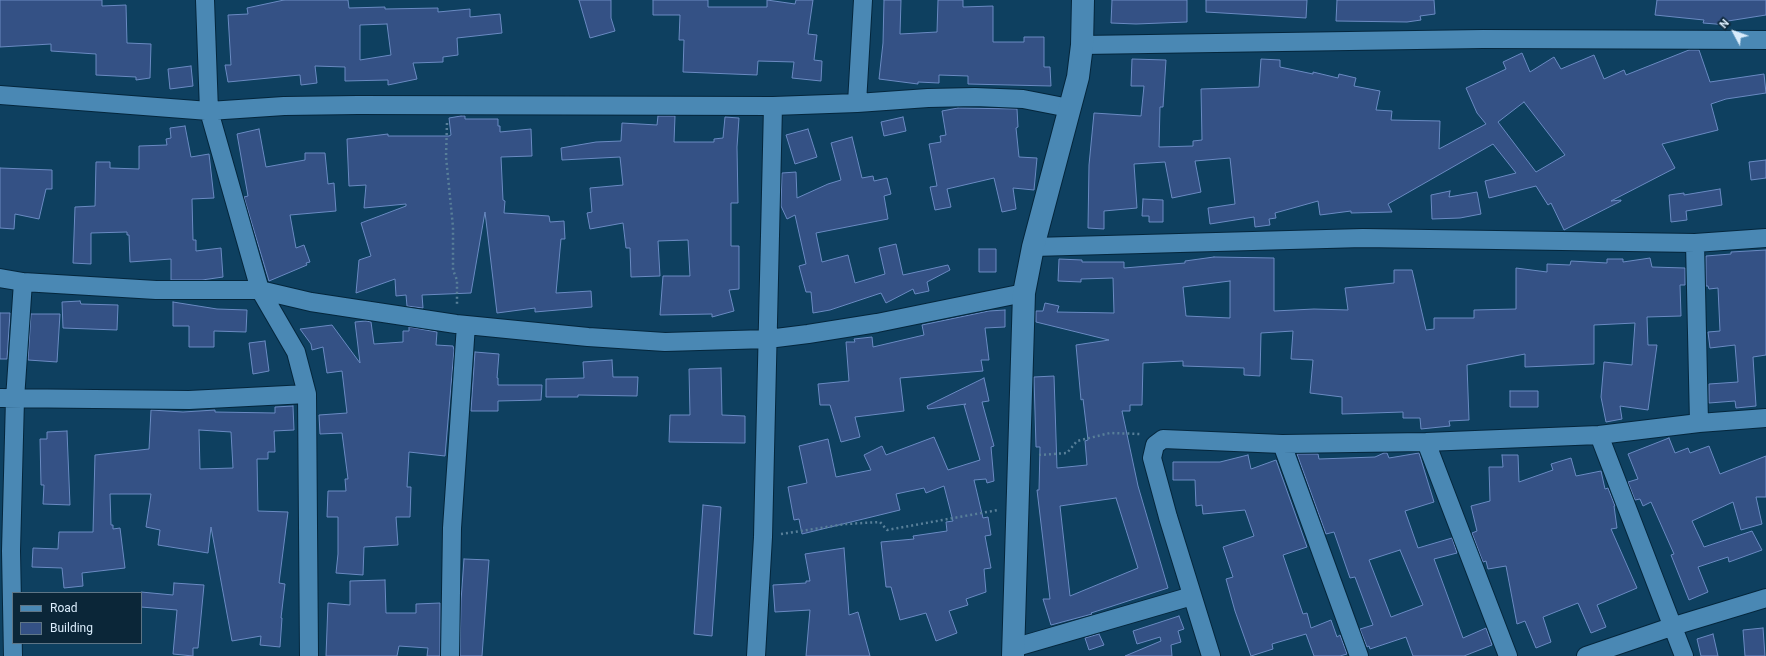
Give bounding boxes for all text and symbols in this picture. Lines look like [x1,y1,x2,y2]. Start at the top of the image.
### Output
north arrow [1714,12,1754,52]
text: N [1717,17,1732,31]
legend [12,592,142,644]
text: Road [50,601,78,615]
text: Building [50,621,93,635]

